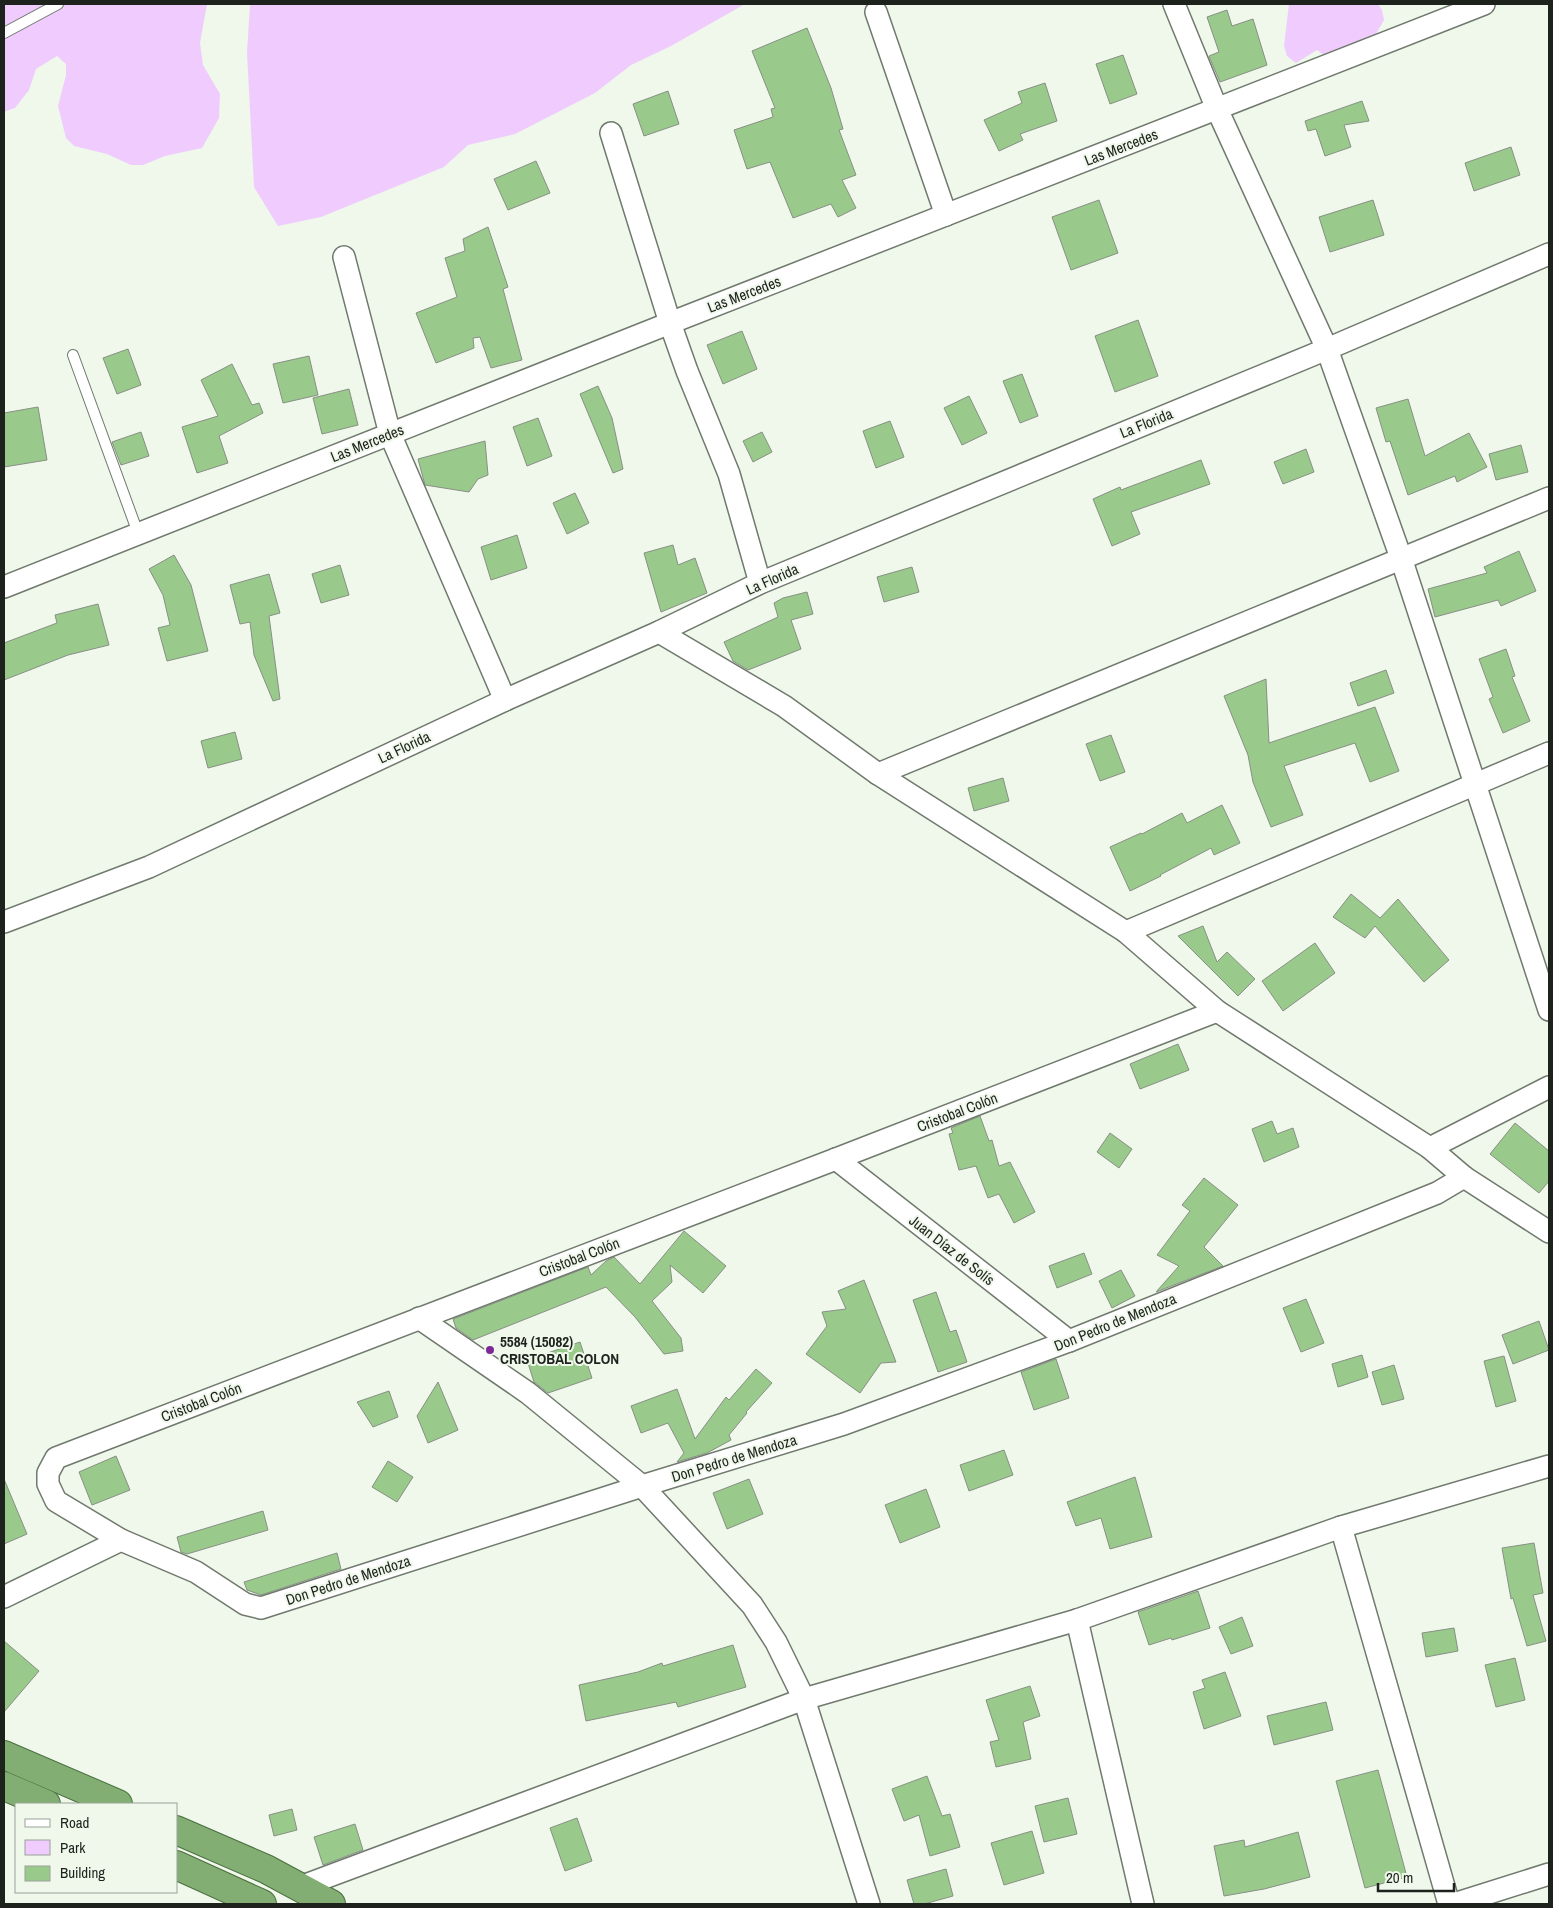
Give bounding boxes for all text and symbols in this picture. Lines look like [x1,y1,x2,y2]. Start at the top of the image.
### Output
street label: Las Mercedes [1081,123,1161,171]
street label: Las Mercedes [704,270,784,318]
street label: La Florida [1116,403,1176,443]
street label: Las Mercedes [327,419,407,467]
street label: La Florida [742,558,802,600]
street label: La Florida [374,726,434,768]
street label: Cristobal Colón [914,1087,1000,1137]
street label: Juan Díaz de Solís [905,1210,999,1290]
street label: Cristobal Colón [536,1232,622,1282]
street label: Don Pedro de Mendoza [1051,1288,1179,1356]
place label: 5584 (15082) CRISTOBAL COLON [500,1331,619,1369]
marker: 5584 (15082) CRISTOBAL COLON [484,1344,496,1356]
street label: Cristobal Colón [158,1377,244,1427]
street label: Don Pedro de Mendoza [669,1429,799,1487]
street label: Don Pedro de Mendoza [283,1550,413,1610]
legend [15,1803,178,1893]
text: Road [60,1812,89,1833]
text: Park [60,1837,86,1858]
scale bar [1378,1860,1454,1892]
text: Building [60,1862,105,1883]
text: 20 m [1386,1867,1413,1888]

